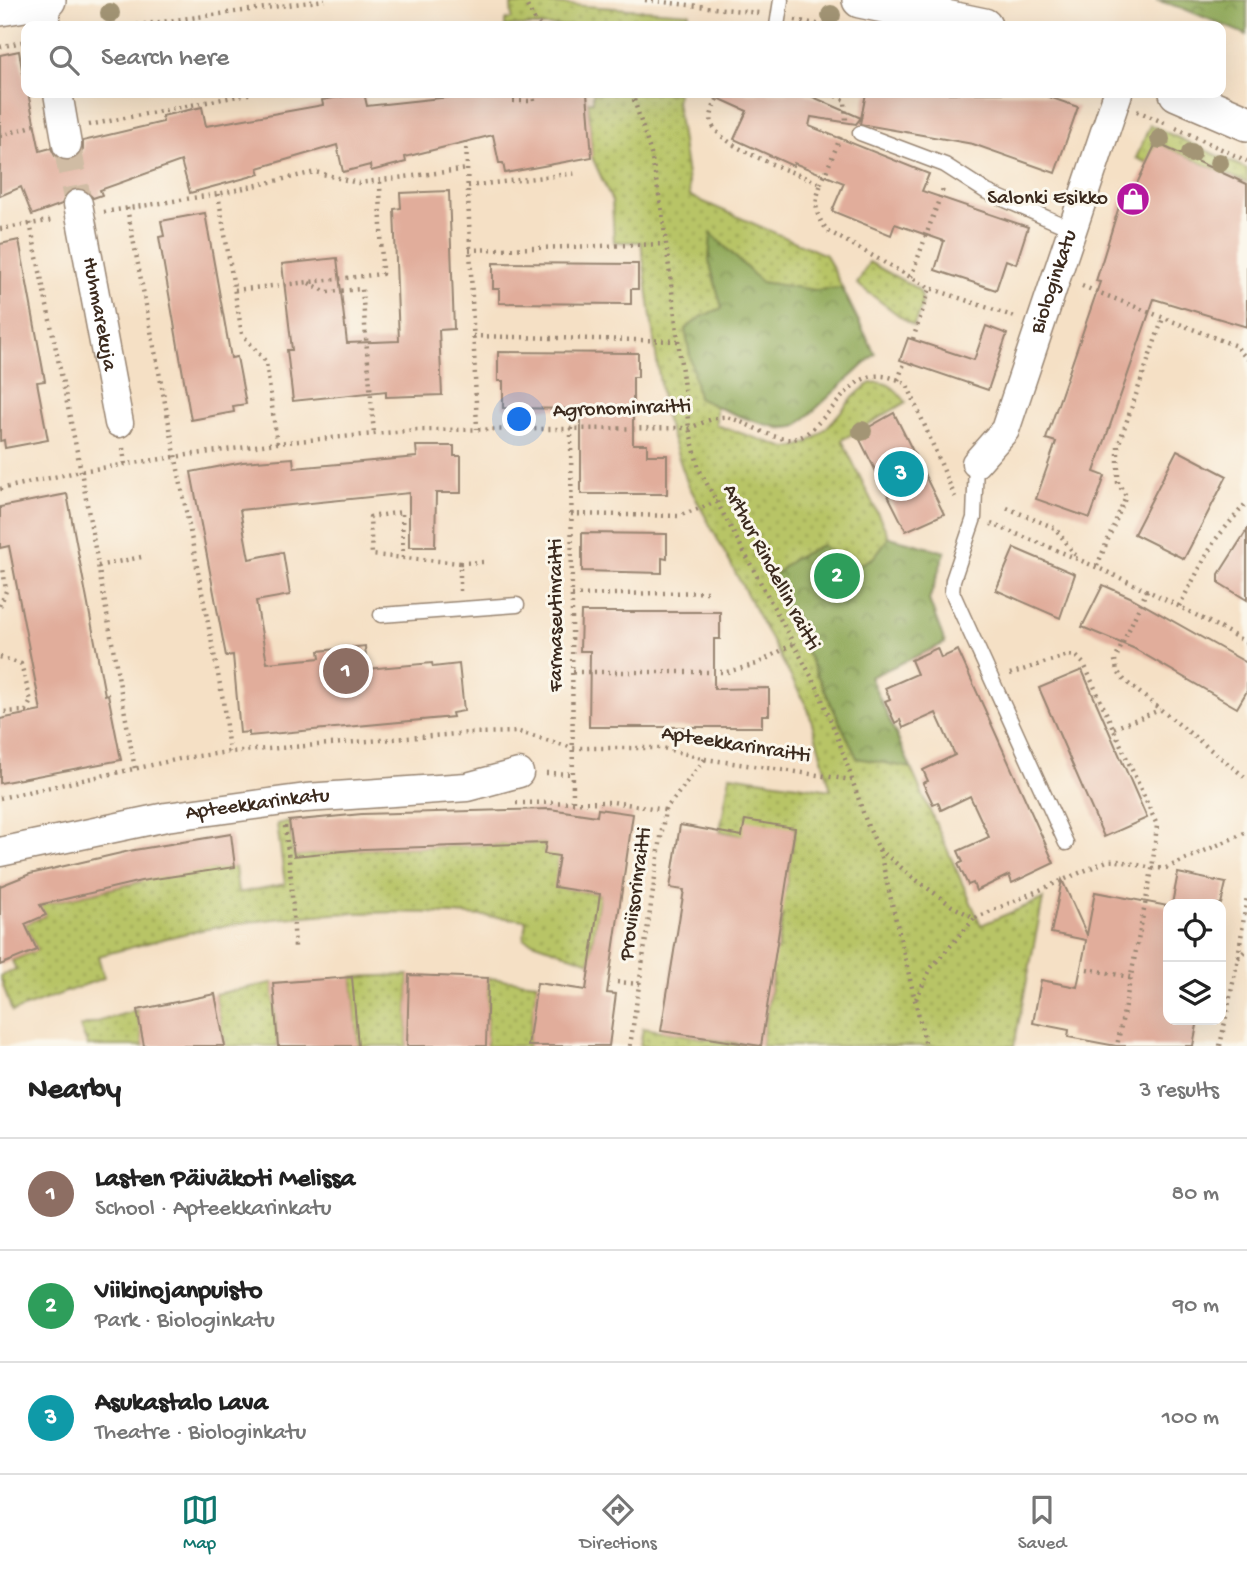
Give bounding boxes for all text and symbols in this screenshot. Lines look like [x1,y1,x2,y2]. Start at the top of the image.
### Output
search box [21,21,1226,98]
icon: search [45,41,83,79]
text: Search here [101,44,229,75]
shop icon: Salonki Esikko [1114,180,1152,218]
place label: Salonki Esikko [987,187,1108,212]
street label: Biologinkatu [1025,227,1084,338]
street label: Huhmarekuja [76,255,122,374]
street label: Agronominraitti [552,395,692,425]
your location [502,402,536,436]
pin: 3 [878,448,924,500]
street label: Arthur Rindellin raitti [716,481,824,655]
street label: Farmaseutinraitti [545,538,570,693]
pin: 2 [814,550,860,602]
pin: 1 [323,645,369,697]
street label: Apteekkarinraitti [660,722,812,770]
street label: Apteekkarinkatu [184,784,330,827]
street label: Proviisorinraitti [615,826,659,963]
map controls [1163,899,1226,1025]
button: locate [1163,899,1226,962]
button: layers [1163,962,1226,1025]
text: Nearby [28,1074,121,1109]
text: 3 results [1139,1078,1219,1105]
text: Lasten Päiväkoti Melissa [95,1165,355,1196]
text: 1 [46,1181,56,1208]
text: 80 m [1172,1181,1219,1208]
text: School · Apteekkarinkatu [95,1196,331,1223]
text: Viikinojanpuisto [95,1277,262,1308]
text: 2 [45,1293,57,1320]
text: 90 m [1173,1293,1219,1320]
text: Park · Biologinkatu [95,1308,275,1335]
text: Asukastalo Lava [95,1389,268,1420]
text: 3 [45,1405,57,1432]
text: 100 m [1162,1405,1219,1432]
text: Theatre · Biologinkatu [95,1420,306,1447]
tab: Map [181,1491,219,1556]
tab: Directions [580,1491,657,1556]
tab: Saved [1018,1491,1066,1556]

